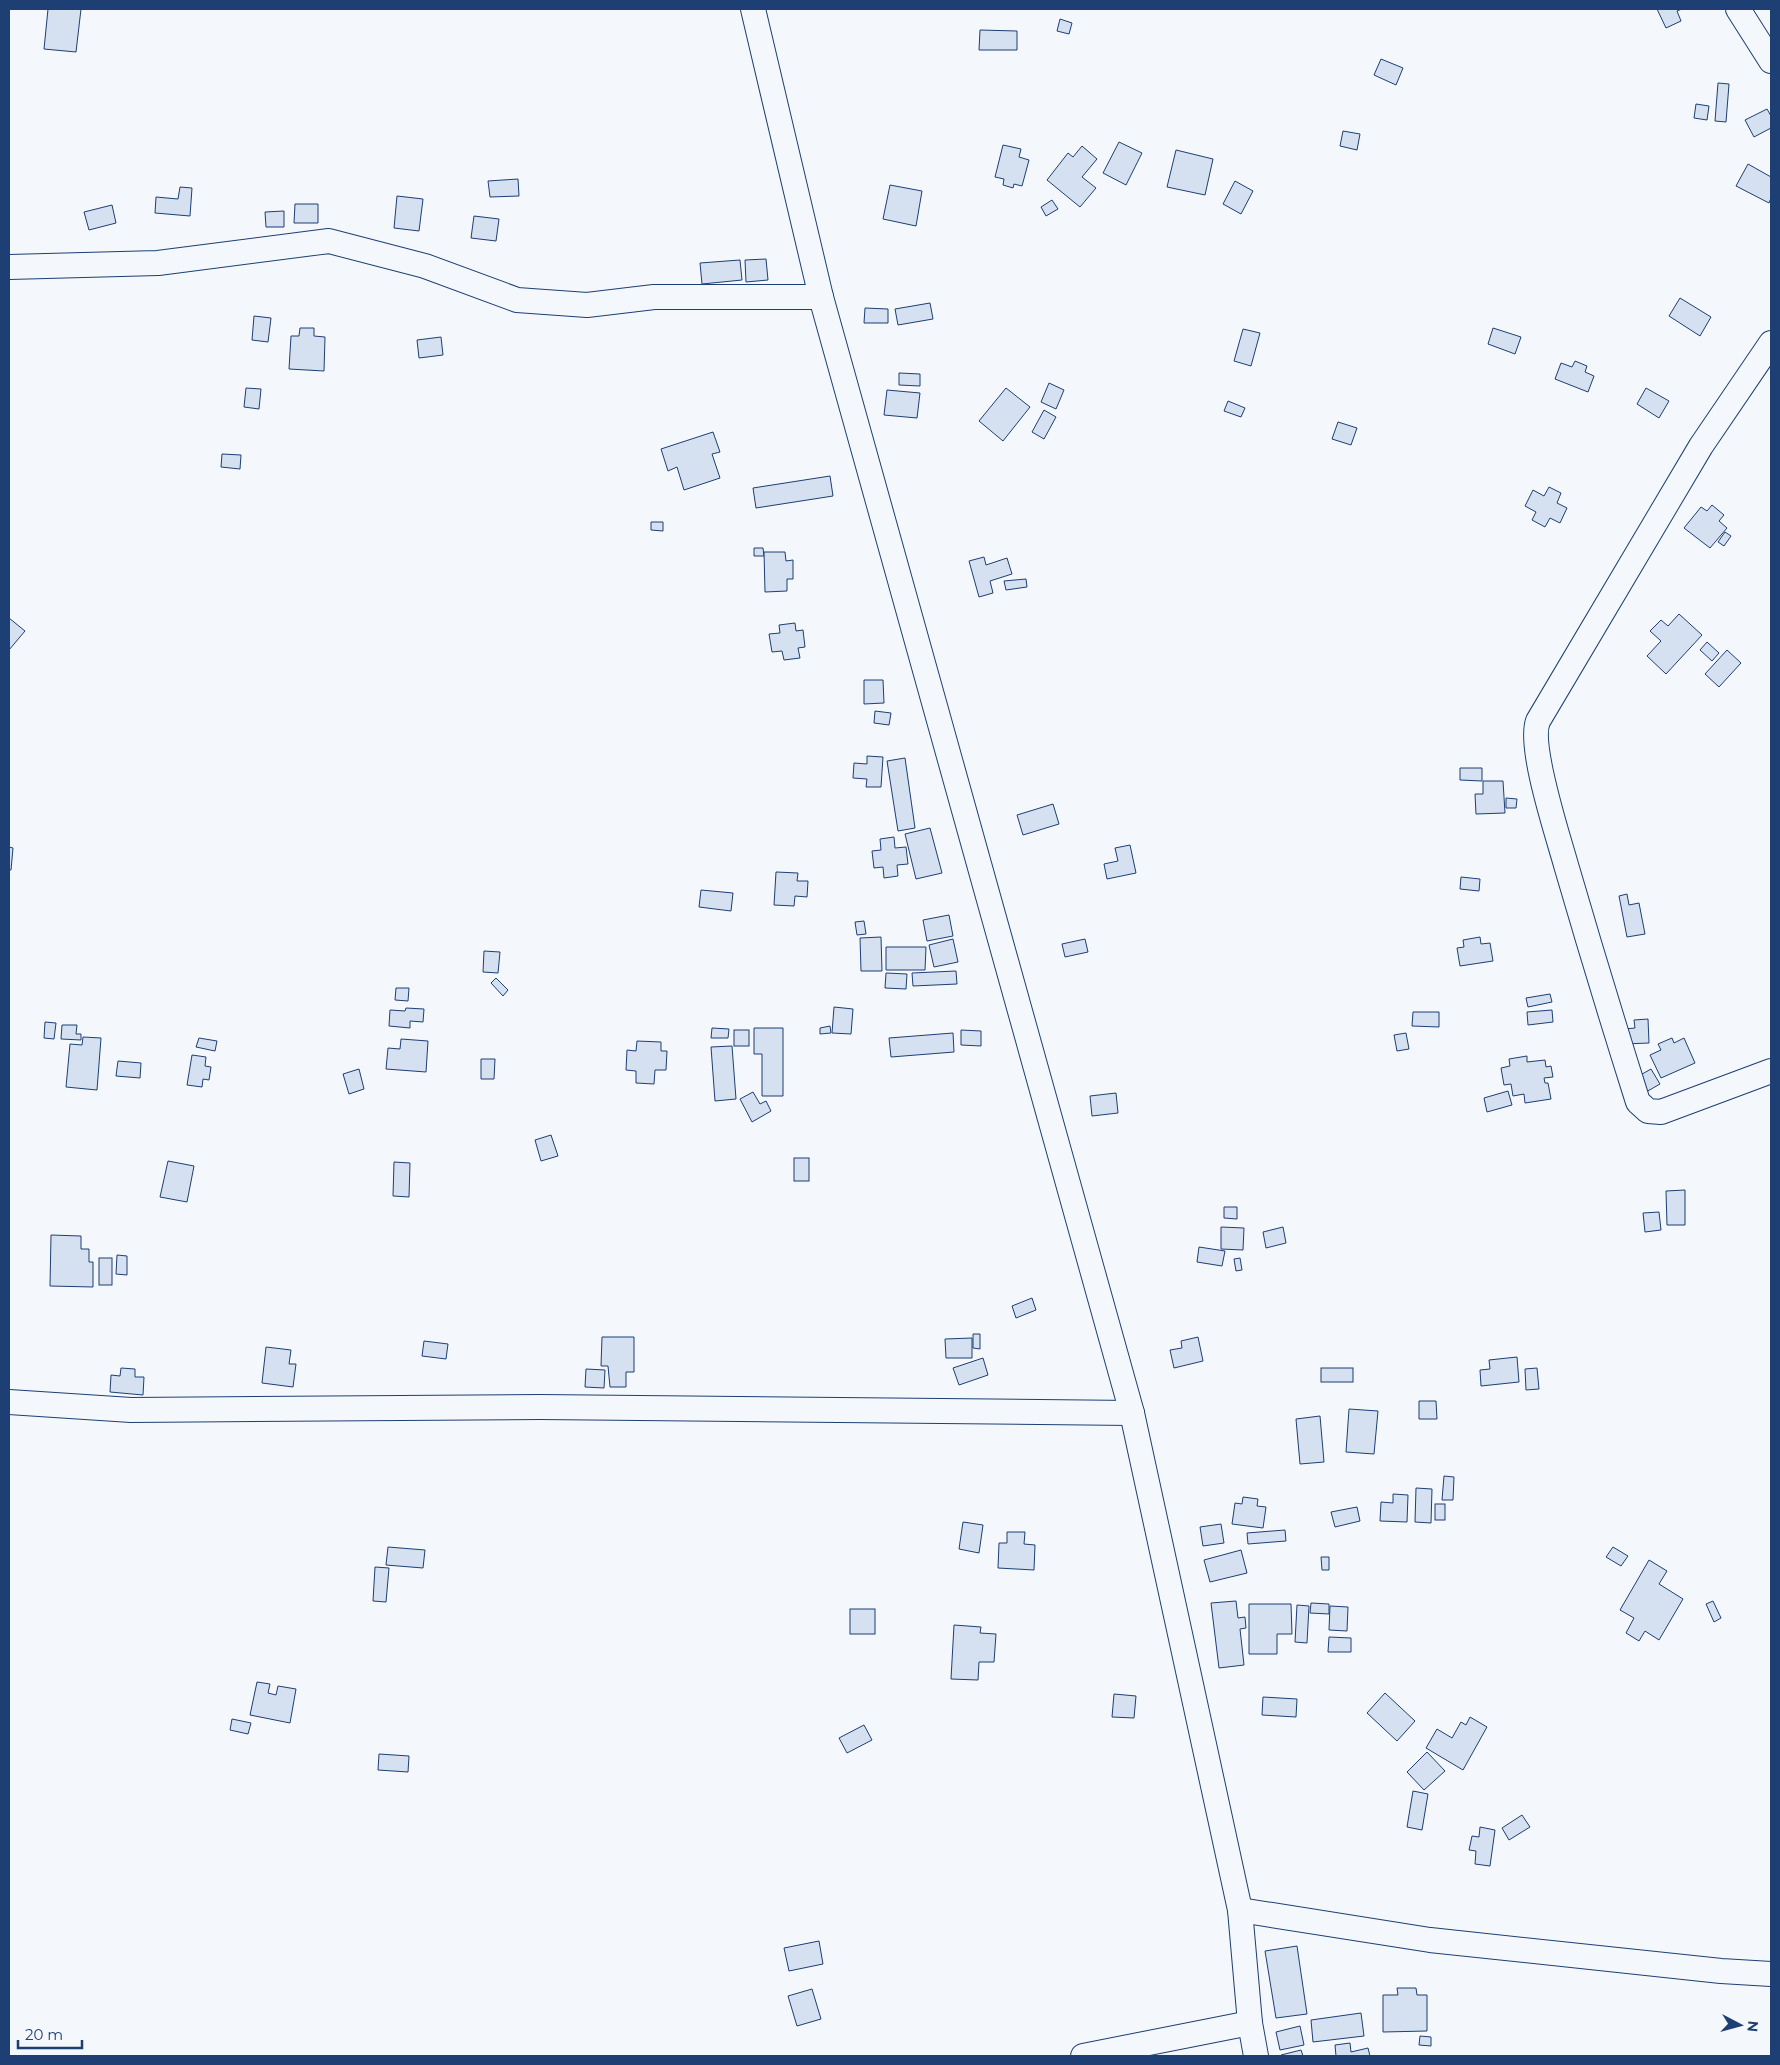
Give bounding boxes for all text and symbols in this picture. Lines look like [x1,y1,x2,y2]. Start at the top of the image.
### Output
north arrow [1715,2000,1765,2050]
scale bar [18,2018,81,2050]
text: N [1743,2020,1762,2033]
text: 20 m [25,2025,63,2044]

